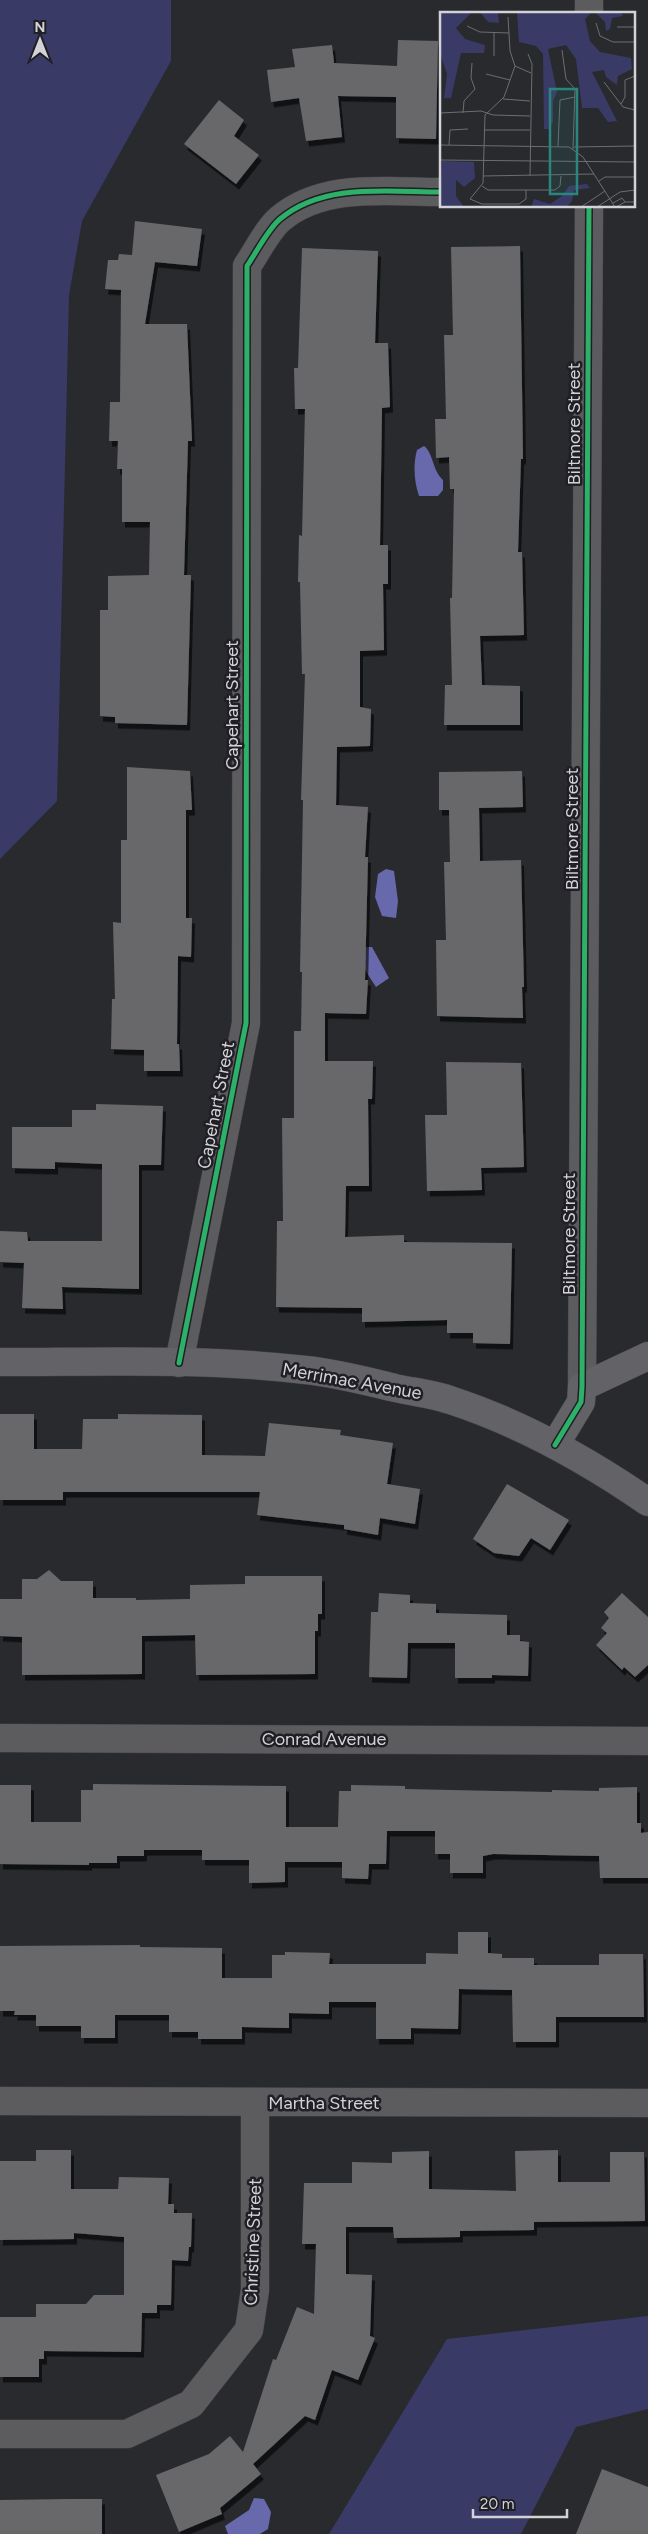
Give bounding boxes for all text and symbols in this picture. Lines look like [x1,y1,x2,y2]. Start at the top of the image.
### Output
inset map [440,12,636,208]
north arrow [15,15,65,65]
text: N [35,19,45,36]
street label: Biltmore Street [563,363,585,485]
street label: Capehart Street [221,640,243,770]
street label: Biltmore Street [561,768,583,890]
street label: Capehart Street [193,1039,239,1171]
street label: Biltmore Street [558,1173,580,1295]
street label: Merrimac Avenue [281,1358,423,1404]
street label: Conrad Avenue [262,1728,386,1750]
street label: Martha Street [268,2092,380,2114]
street label: Christine Street [240,2178,266,2306]
scale bar [473,2486,567,2518]
text: 20 m [480,2495,514,2513]

